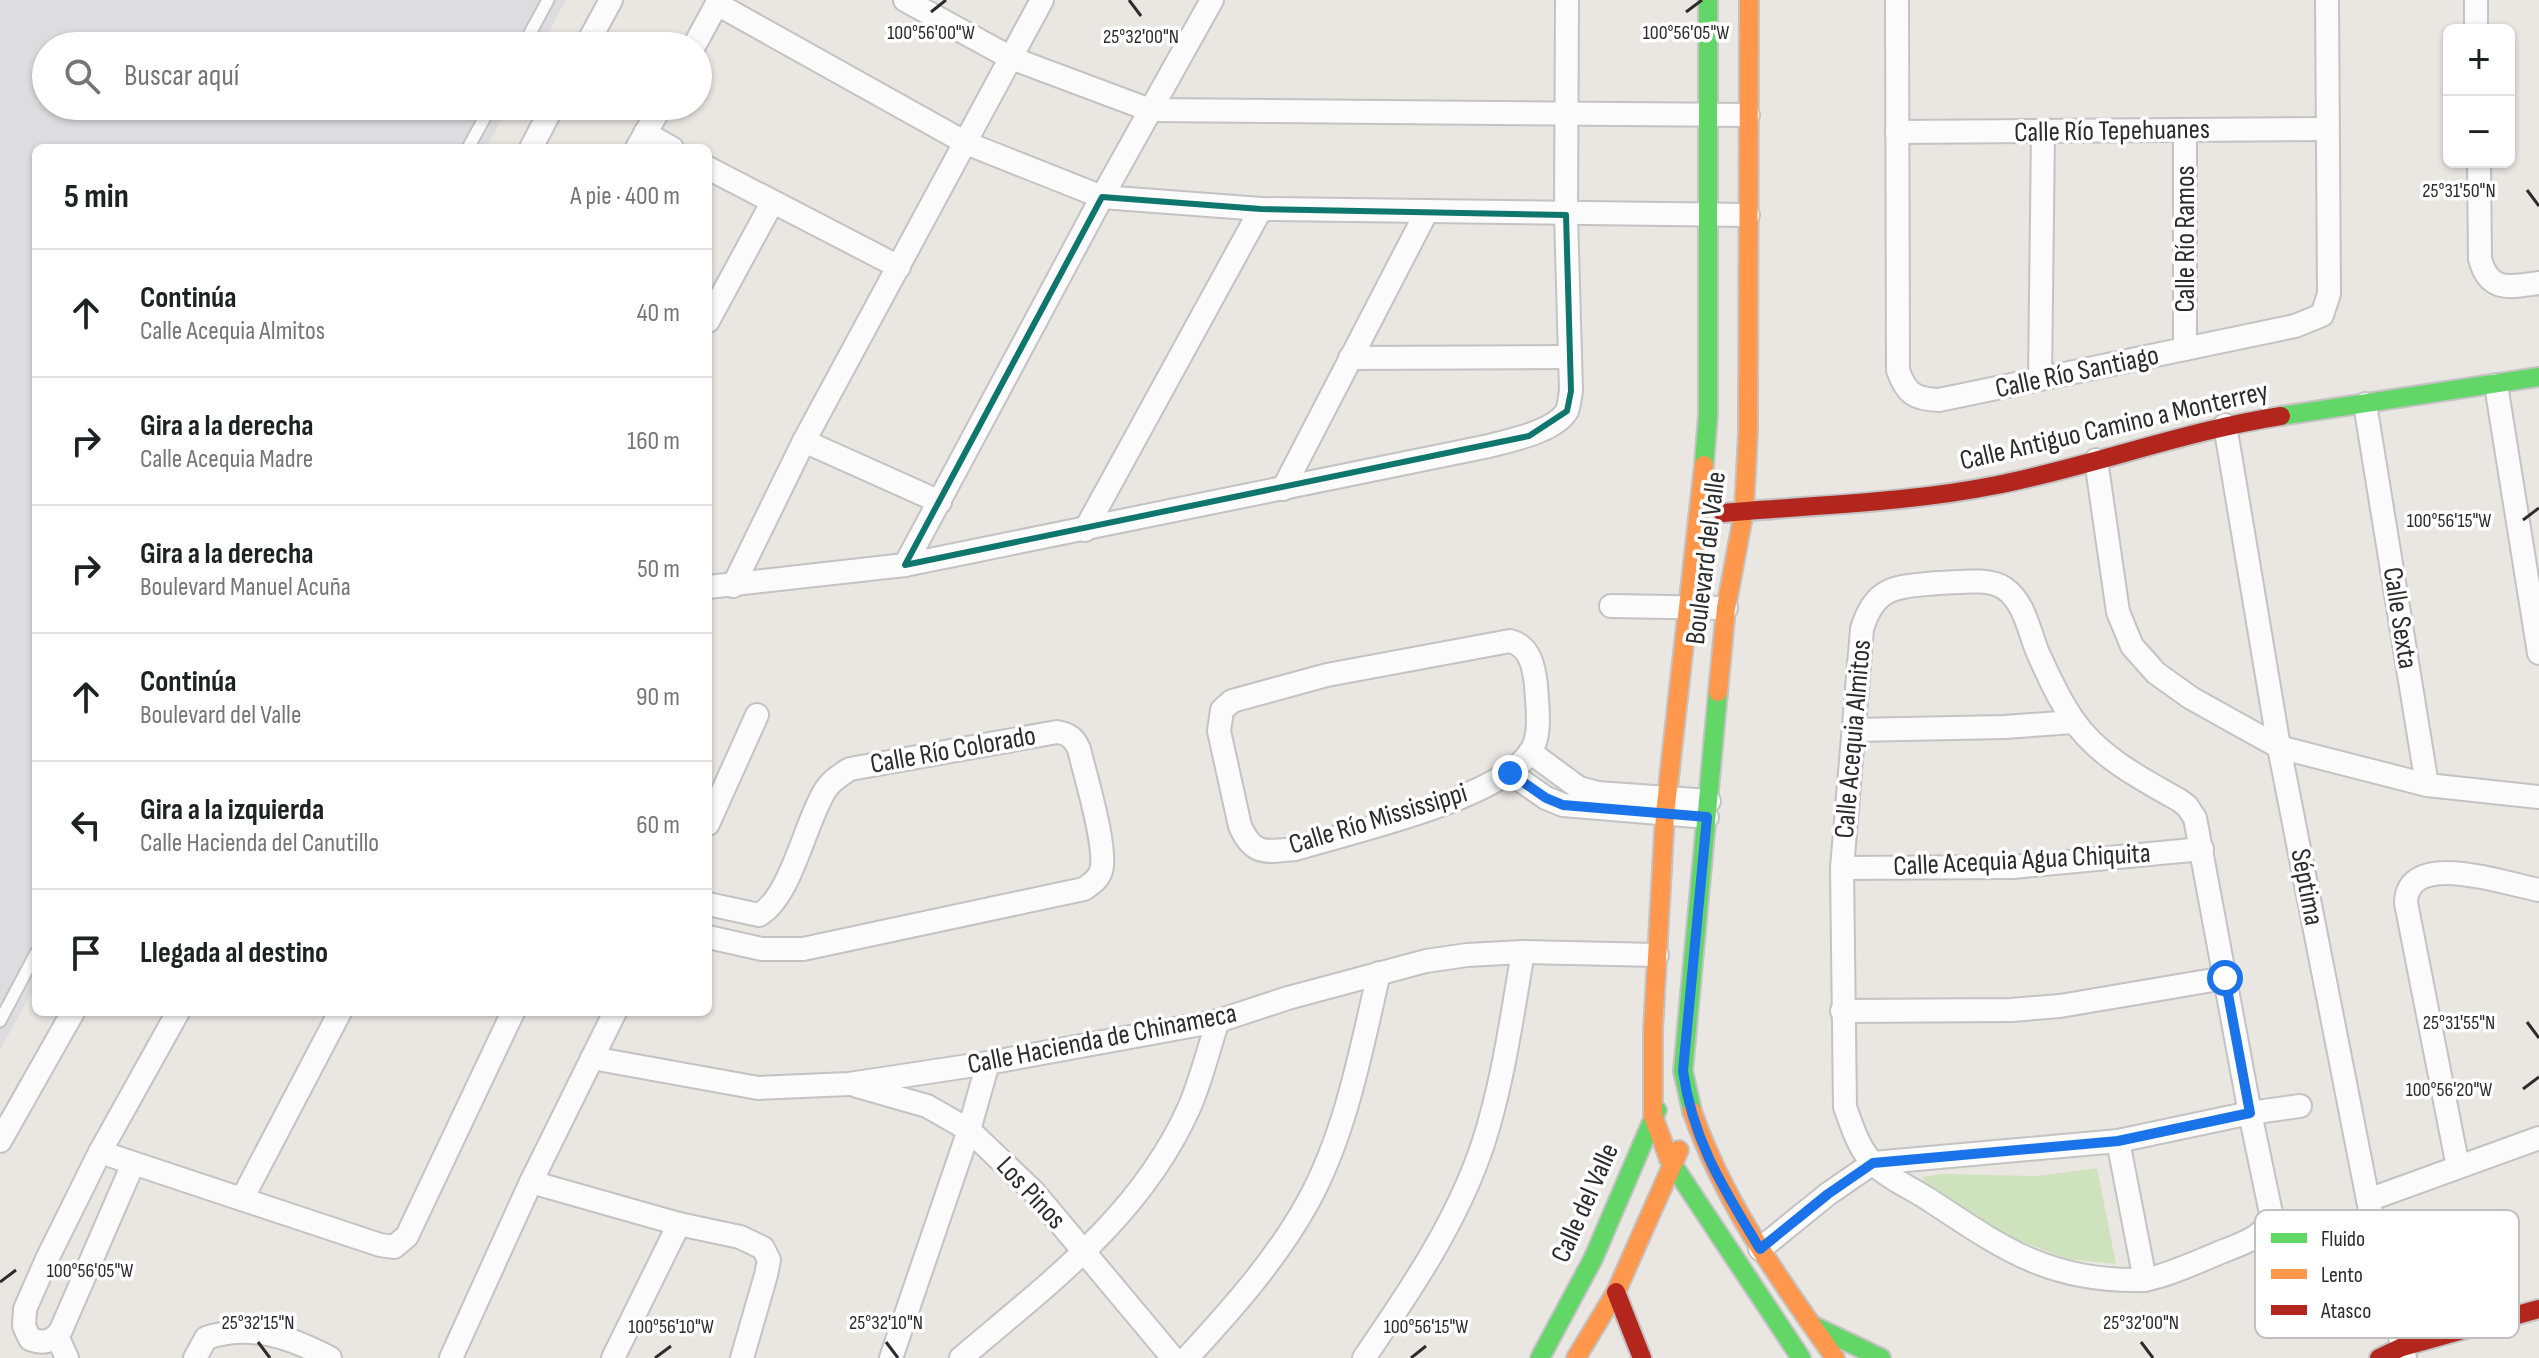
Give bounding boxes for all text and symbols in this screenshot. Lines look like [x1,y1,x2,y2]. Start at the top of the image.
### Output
text: 100°56'00"W [887,21,975,45]
text: 100°56'05"W [1643,21,1729,45]
map controls [2443,24,2515,168]
button: + [2443,24,2515,96]
text: 25°32'00"N [1103,25,1179,49]
search box [32,32,712,120]
icon: search [60,54,104,98]
text: Buscar aquí [124,58,239,94]
button: − [2443,96,2515,168]
street label: Calle Río Tepehuanes [2014,113,2210,149]
street label: Calle Río Ramos [2169,165,2202,313]
text: 5 min [64,176,129,217]
text: 25°31'50"N [2422,179,2496,203]
text: A pie · 400 m [570,181,680,212]
text: Continúa [140,280,236,316]
icon: ahead [64,291,108,335]
text: 40 m [637,298,680,329]
text: Calle Acequia Almitos [140,316,325,347]
street label: Calle Río Santiago [1992,339,2162,405]
street label: Calle Antiguo Camino a Monterrey [1957,374,2271,478]
text: Gira a la derecha [140,408,314,444]
icon: right [64,419,108,463]
text: 160 m [627,426,680,457]
text: Calle Acequia Madre [140,444,313,475]
street label: Boulevard del Valle [1679,470,1733,646]
text: 100°56'15"W [2407,509,2491,533]
text: Gira a la derecha [140,536,314,572]
icon: right [64,547,108,591]
text: 50 m [637,554,680,585]
street label: Calle Sexta [2376,565,2424,671]
text: Boulevard Manuel Acuña [140,572,351,603]
street label: Calle Acequia Almitos [1828,638,1878,840]
text: Continúa [140,664,236,700]
icon: ahead [64,675,108,719]
text: 90 m [636,682,680,713]
text: Boulevard del Valle [140,700,301,731]
street label: Calle Río Colorado [868,719,1038,781]
route end [1492,755,1528,791]
street label: Calle Río Mississippi [1285,776,1471,862]
text: Gira a la izquierda [140,792,324,828]
icon: left [64,803,108,847]
text: 60 m [636,810,680,841]
text: Calle Hacienda del Canutillo [140,828,379,859]
street label: Calle Acequia Agua Chiquita [1893,837,2151,883]
street label: Séptima [2283,846,2331,928]
icon: arrive [64,931,108,975]
text: Llegada al destino [140,935,328,971]
route start [2207,960,2243,996]
street label: Calle Hacienda de Chinameca [965,997,1239,1081]
text: 25°31'55"N [2423,1011,2495,1035]
text: 100°56'20"W [2406,1078,2492,1102]
street label: Calle del Valle [1544,1138,1626,1268]
street label: Los Pinos [989,1150,1073,1236]
legend [2255,1210,2519,1338]
text: Fluido [2321,1226,2365,1253]
text: 100°56'05"W [47,1259,133,1283]
text: Lento [2321,1262,2363,1289]
text: Atasco [2320,1298,2371,1325]
text: 25°32'15"N [221,1311,295,1335]
text: 25°32'10"N [849,1311,923,1335]
text: 25°32'00"N [2103,1311,2179,1335]
text: 100°56'10"W [628,1315,714,1339]
text: 100°56'15"W [1384,1315,1468,1339]

